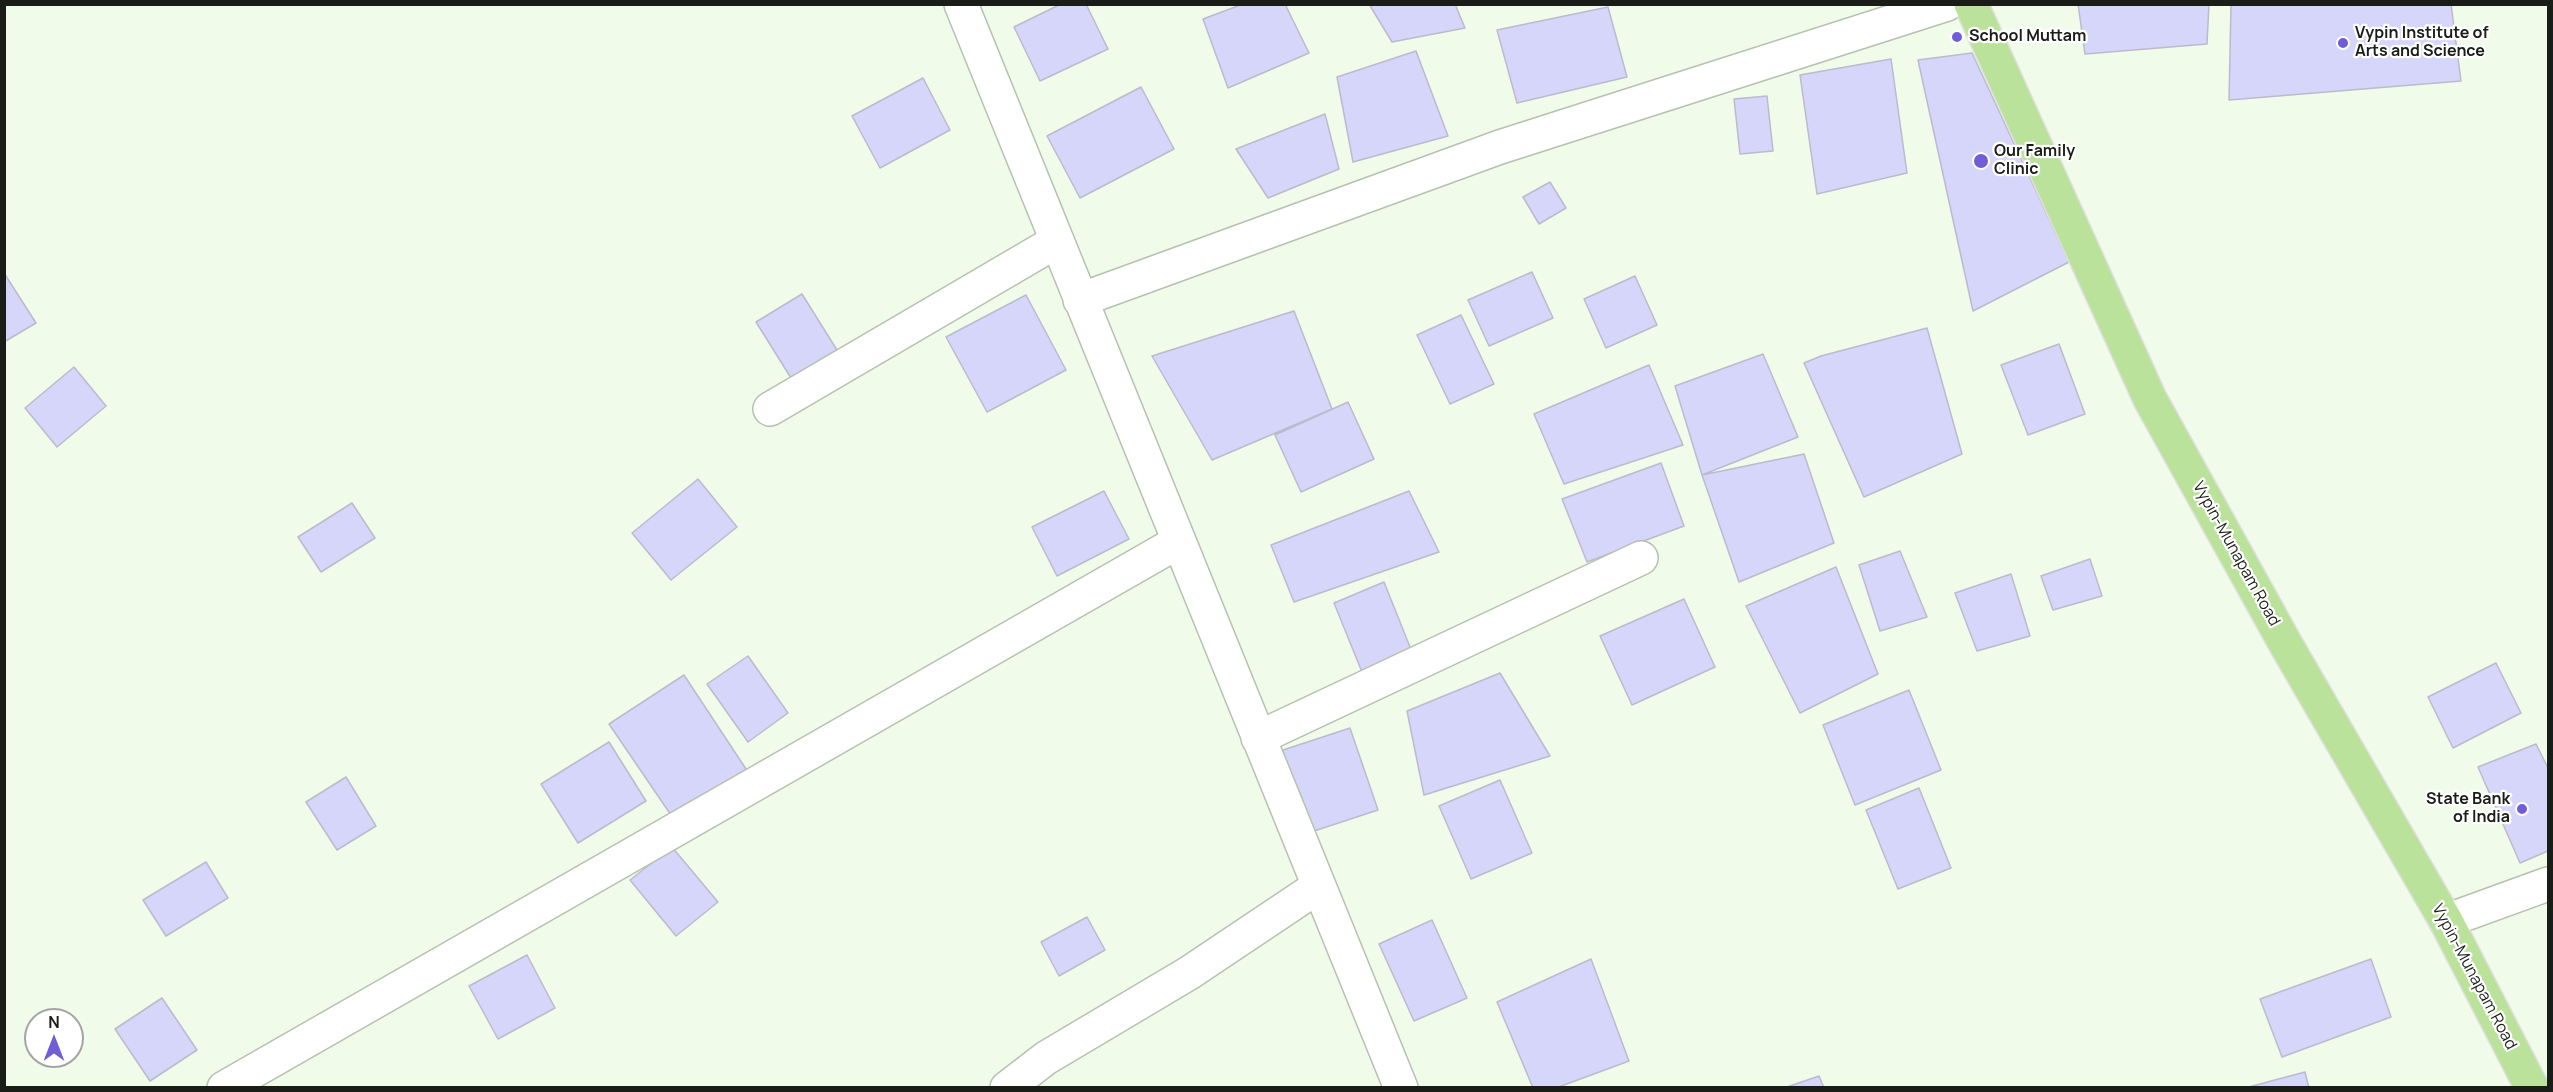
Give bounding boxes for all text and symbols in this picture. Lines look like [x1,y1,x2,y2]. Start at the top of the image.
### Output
place label: Vypin Institute of Arts and Science [2355,24,2489,62]
place label: School Muttam [1969,27,2086,47]
marker: School Muttam [1950,30,1964,44]
marker: Vypin Institute of Arts and Science [2336,36,2350,50]
place label: Our Family Clinic [1994,142,2075,180]
marker: Our Family Clinic [1972,152,1990,170]
street label: Vypin-Munapam Road [2188,479,2284,629]
place label: State Bank of India [2426,790,2510,828]
marker: State Bank of India [2515,802,2529,816]
street label: Vypin-Munapam Road [2428,901,2520,1053]
north arrow [24,1008,84,1068]
text: N [48,1011,60,1033]

